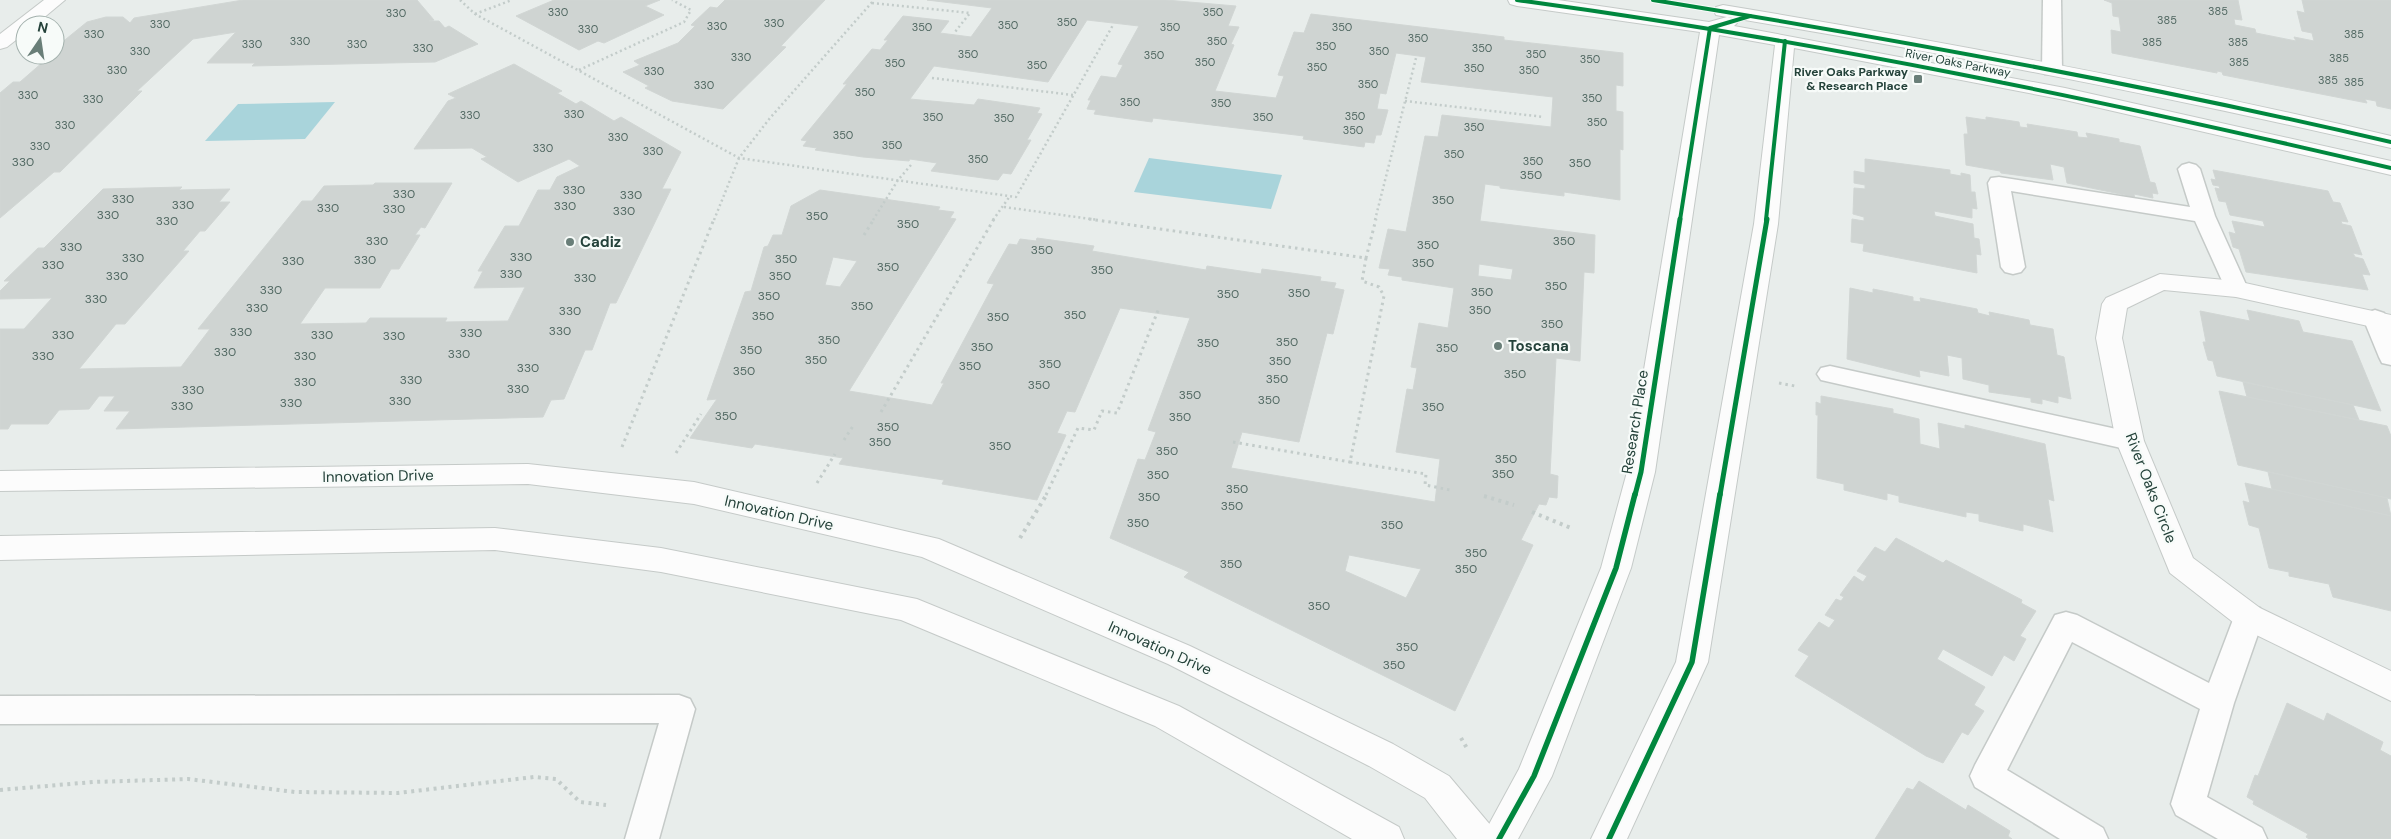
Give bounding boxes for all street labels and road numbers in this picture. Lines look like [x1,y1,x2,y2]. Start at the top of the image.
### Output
street label: River Oaks Parkway [1904,45,2012,81]
street label: Research Place [1617,369,1653,475]
street label: River Oaks Circle [2121,430,2181,546]
street label: Innovation Drive [322,465,434,487]
street label: Innovation Drive [723,491,835,535]
street label: Innovation Drive [1105,616,1215,680]

